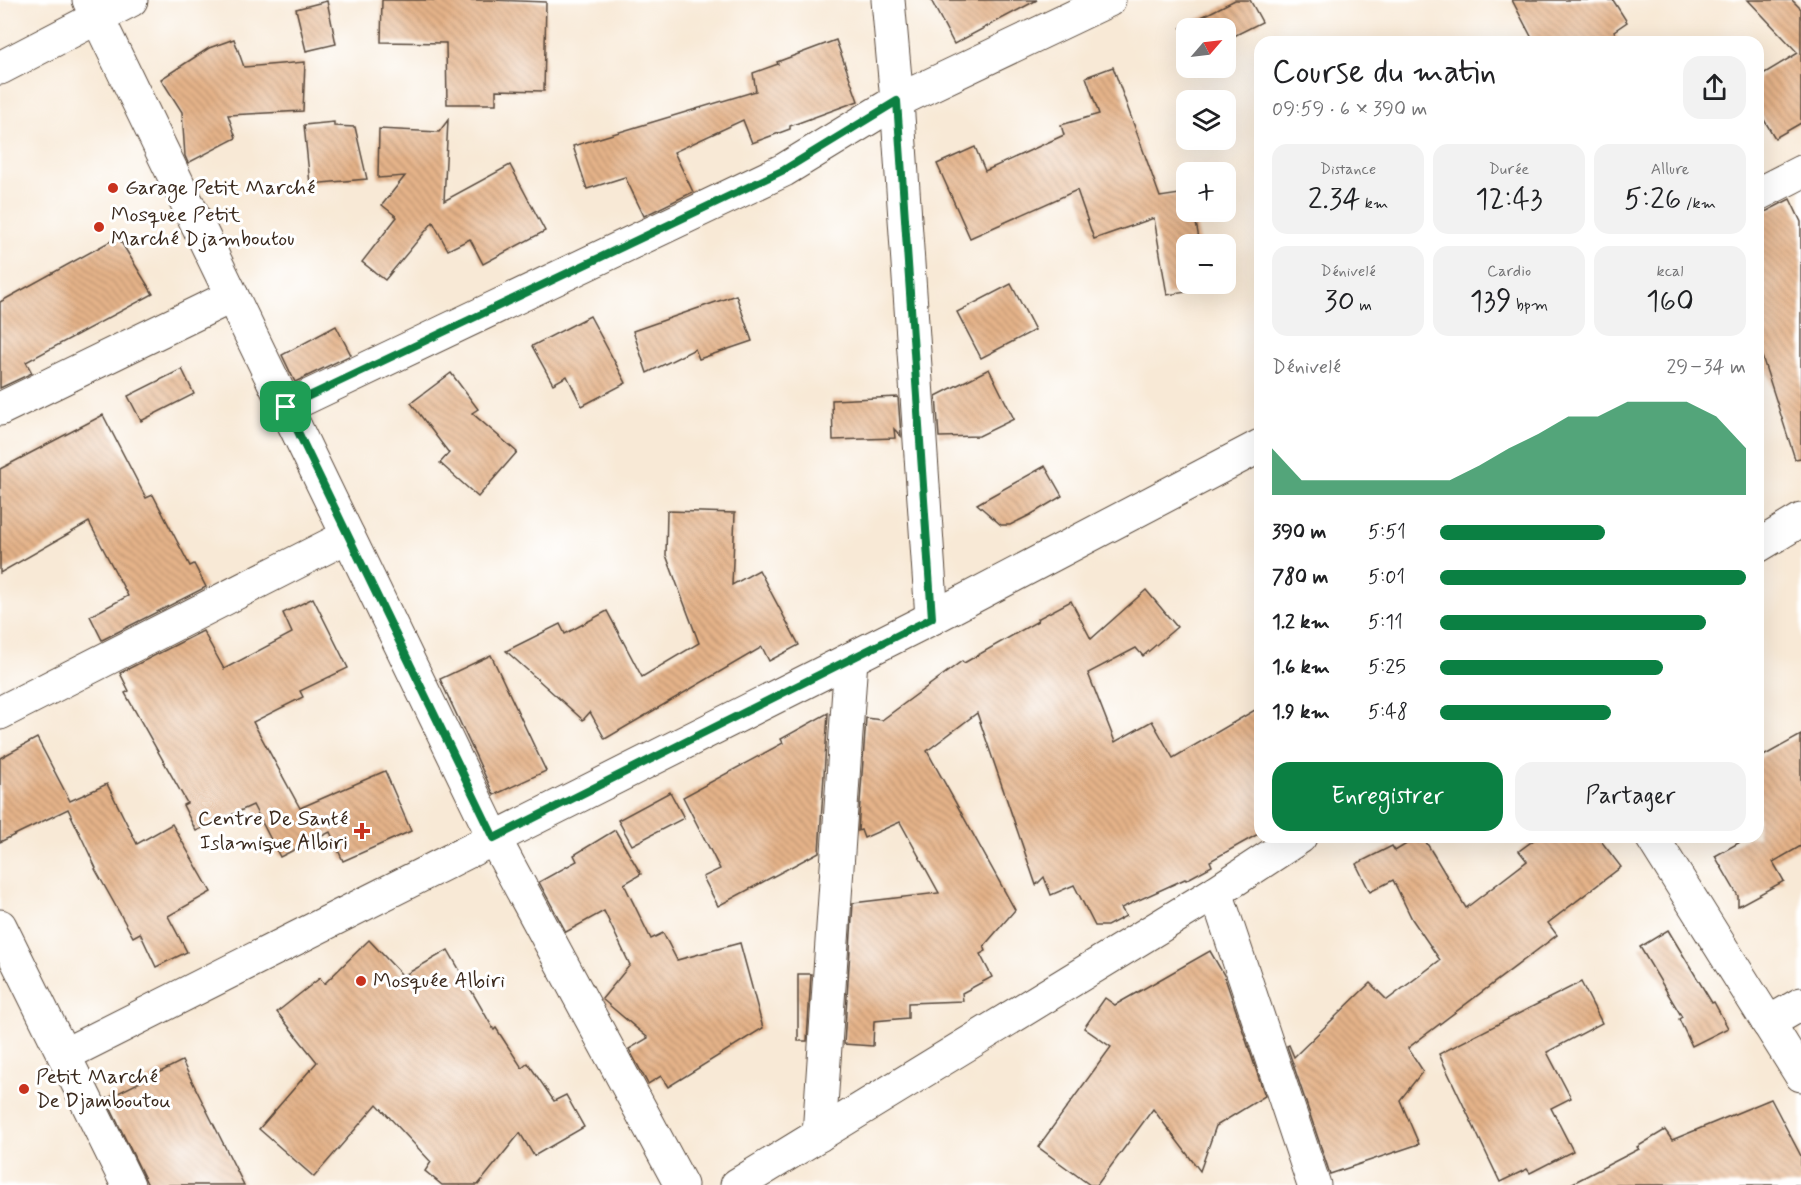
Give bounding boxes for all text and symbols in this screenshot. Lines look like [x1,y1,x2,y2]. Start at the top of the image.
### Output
north arrow [1176,18,1236,78]
map controls [1176,18,1236,294]
text: Course du matin [1272,51,1496,95]
button: share [1683,56,1746,119]
button: layers [1176,90,1236,150]
text: 09:59 · 6 × 390 m [1272,96,1427,123]
text: Distance [1320,159,1376,180]
text: Durée [1489,159,1529,180]
text: Allure [1651,159,1689,180]
button: + [1176,162,1236,222]
place label: Garage Petit Marché [125,174,315,203]
text: 2.34 [1308,180,1361,219]
text: 12:43 [1475,180,1543,219]
text: 5:26 [1624,180,1681,219]
marker: Garage Petit Marché [106,181,120,195]
text: km [1361,193,1388,214]
text: /km [1681,193,1716,214]
place label: Mosquee Petit Marché Djamboutou [111,201,295,253]
marker: Mosquee Petit Marché Djamboutou [92,220,106,234]
button: − [1176,234,1236,294]
text: Dénivelé [1320,261,1376,282]
text: Cardio [1487,261,1531,282]
text: kcal [1657,261,1683,282]
text: 30 [1324,282,1355,321]
text: 139 [1470,282,1512,321]
text: 160 [1646,282,1694,321]
text: m [1355,295,1372,316]
text: bpm [1512,295,1548,316]
text: Dénivelé [1272,354,1341,381]
text: 29–34 m [1666,354,1746,381]
pin [260,381,311,432]
icon: arrive [269,390,302,423]
text: 390 m [1272,519,1326,546]
text: 5:51 [1368,519,1406,546]
text: 780 m [1272,564,1328,591]
text: 5:01 [1368,564,1405,591]
text: 1.2 km [1272,609,1329,636]
text: 5:11 [1368,609,1403,636]
text: 1.6 km [1272,654,1330,681]
text: 5:25 [1368,654,1406,681]
text: 1.9 km [1272,699,1330,726]
text: 5:48 [1368,699,1408,726]
button: Enregistrer [1272,762,1503,831]
button: Partager [1515,762,1746,831]
place label: Centre De Santé Islamique Albiri [198,805,348,857]
marker: Centre De Santé Islamique Albiri [353,822,371,840]
place label: Mosquée Albiri [373,967,505,995]
marker: Mosquée Albiri [354,974,368,988]
place label: Petit Marché De Djamboutou [36,1063,171,1115]
marker: Petit Marché De Djamboutou [17,1082,31,1096]

